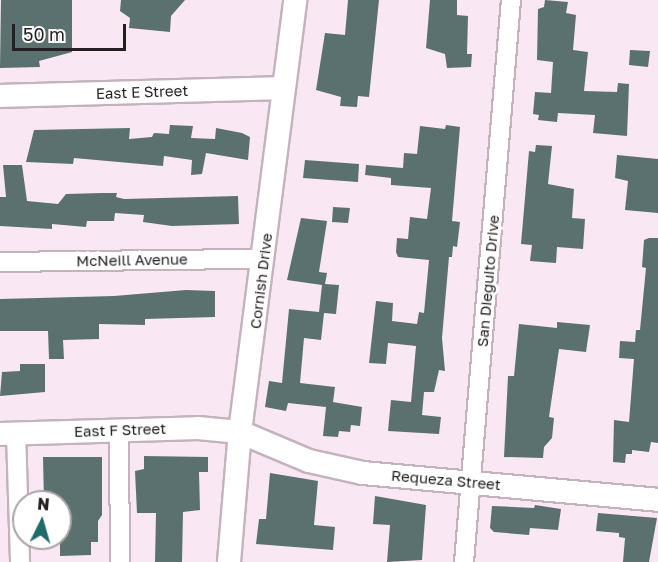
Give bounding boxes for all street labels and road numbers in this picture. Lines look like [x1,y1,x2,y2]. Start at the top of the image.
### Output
street label: East E Street [95,81,189,103]
street label: San Dieguito Drive [473,214,503,348]
street label: Cornish Drive [246,232,276,330]
street label: McNeill Avenue [76,250,188,270]
street label: East F Street [74,419,166,441]
street label: Requeza Street [390,466,502,494]

